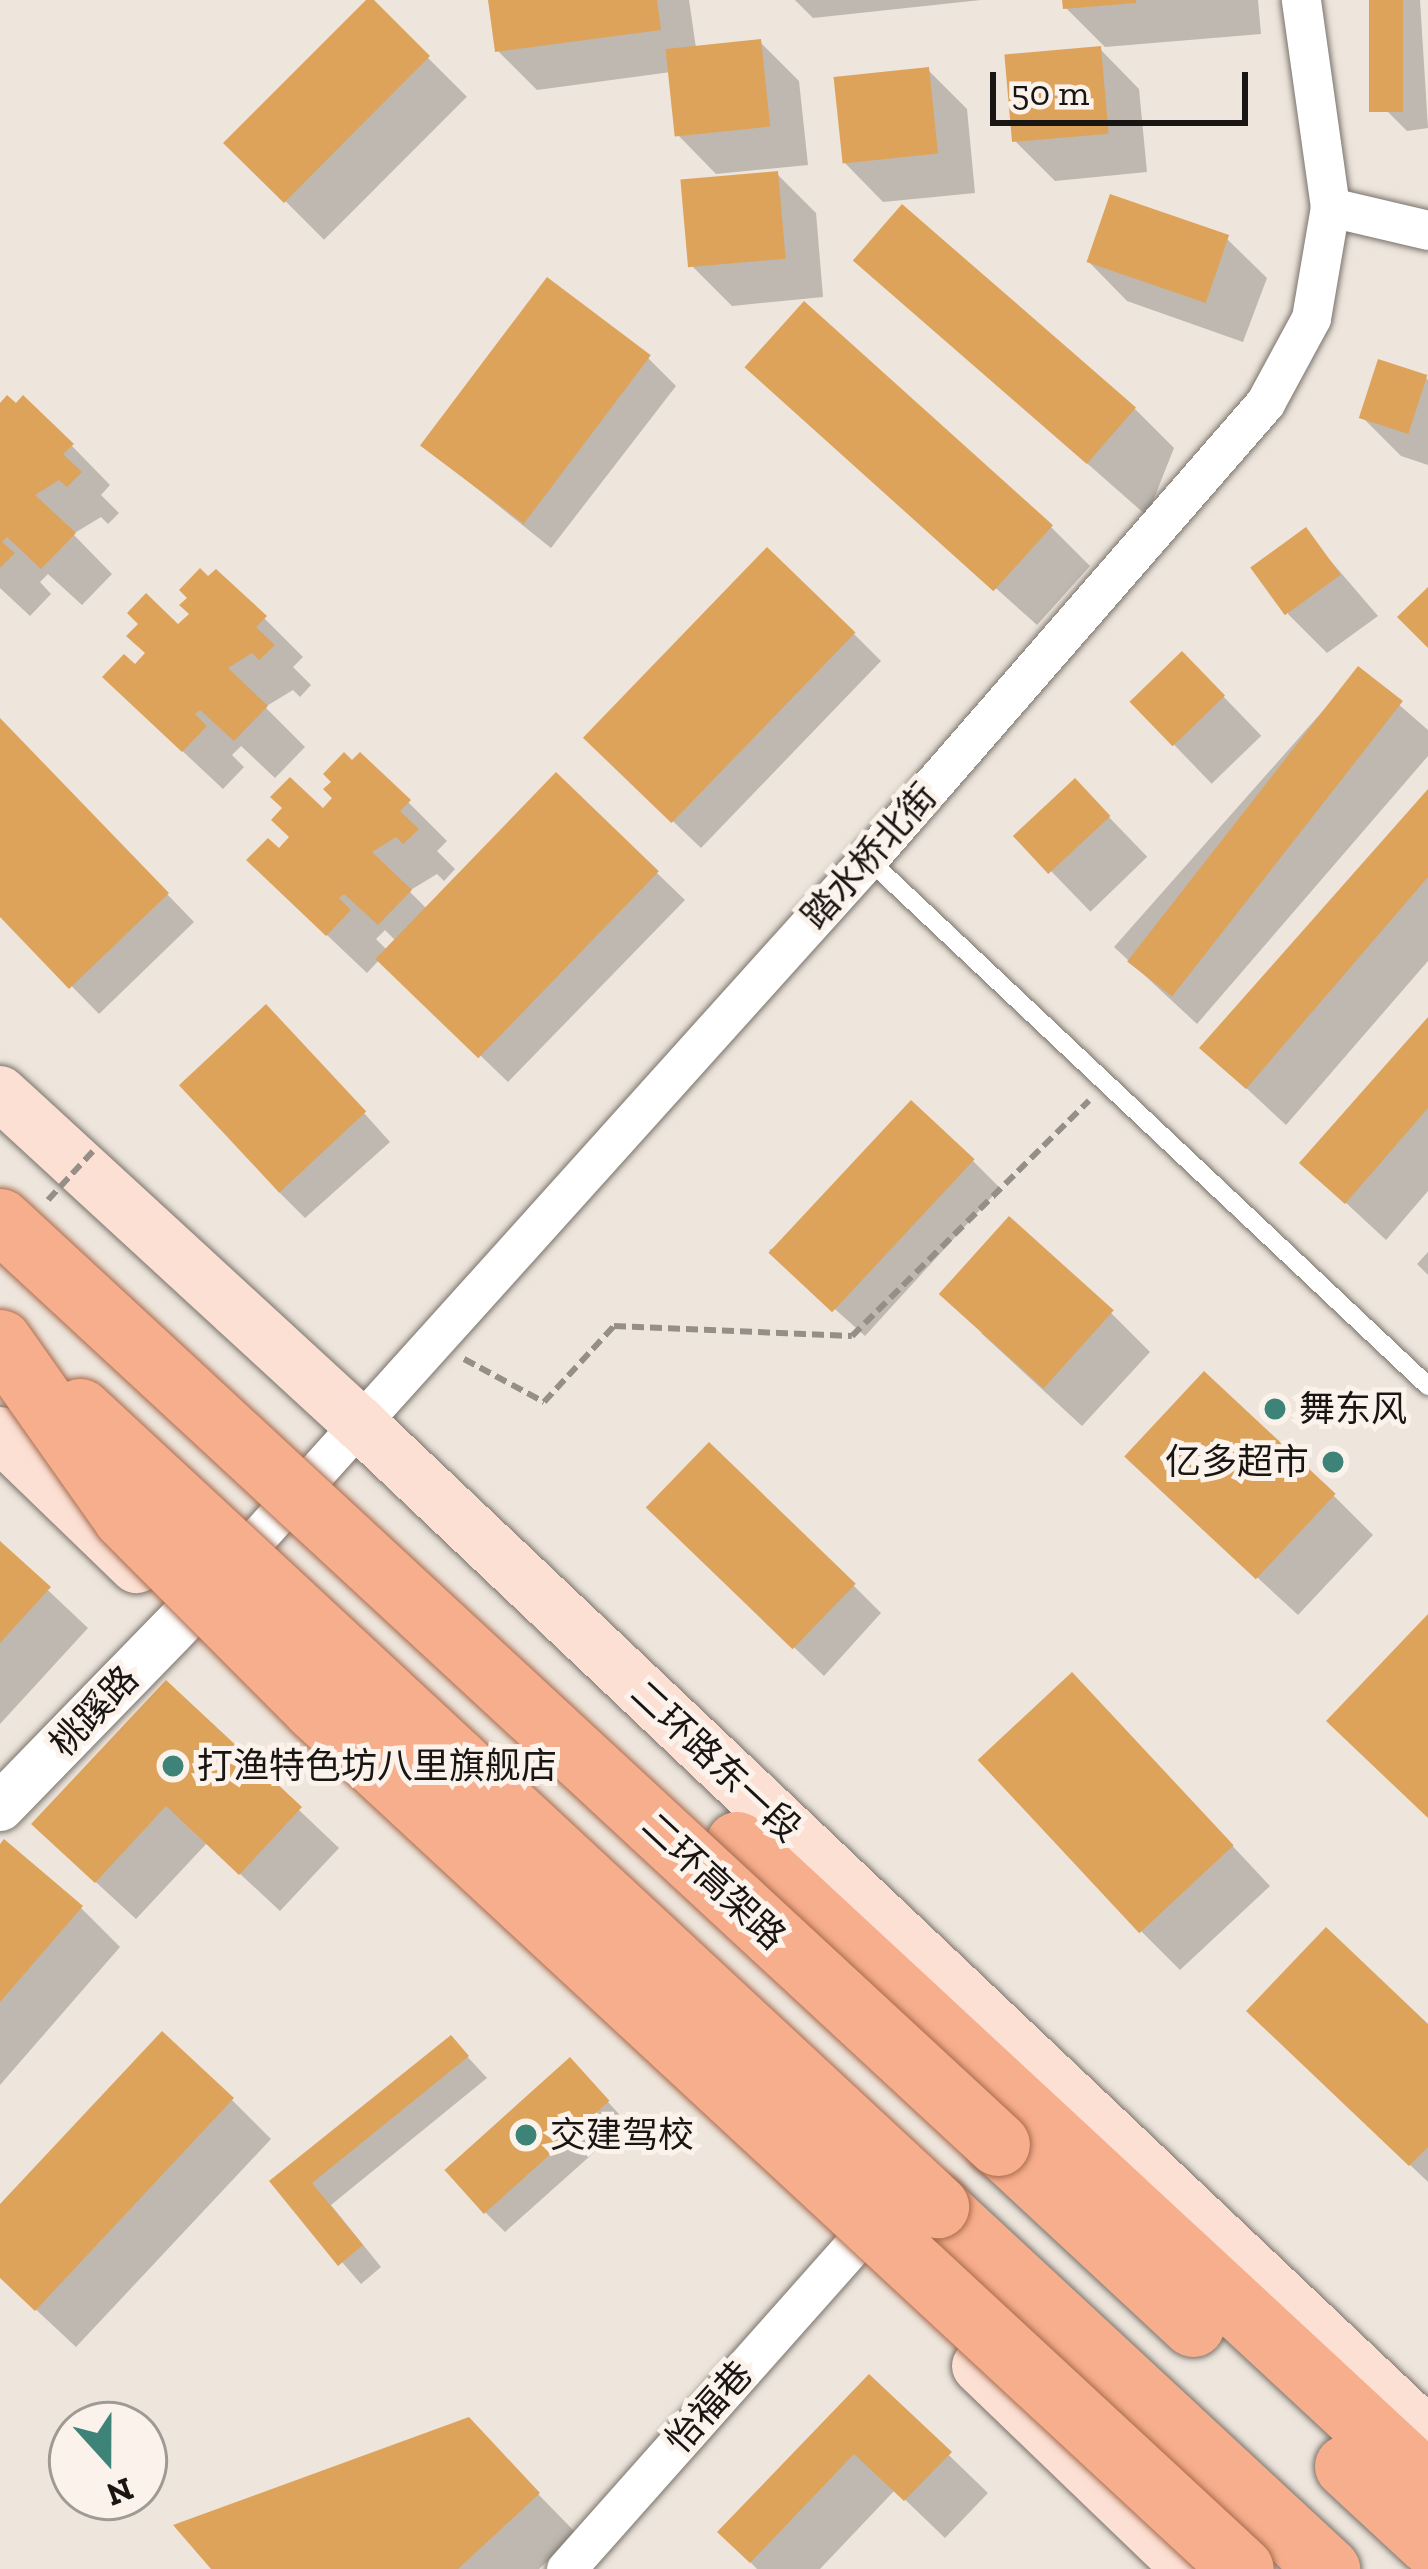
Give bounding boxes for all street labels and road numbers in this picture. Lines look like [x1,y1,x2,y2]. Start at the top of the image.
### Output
street label: 踏水桥北街 [793,775,945,937]
street label: 桃蹊路 [41,1657,147,1765]
street label: 二环路东一段 [622,1672,810,1850]
street label: 二环高架路 [633,1804,795,1958]
street label: 怡福巷 [657,2352,761,2462]

